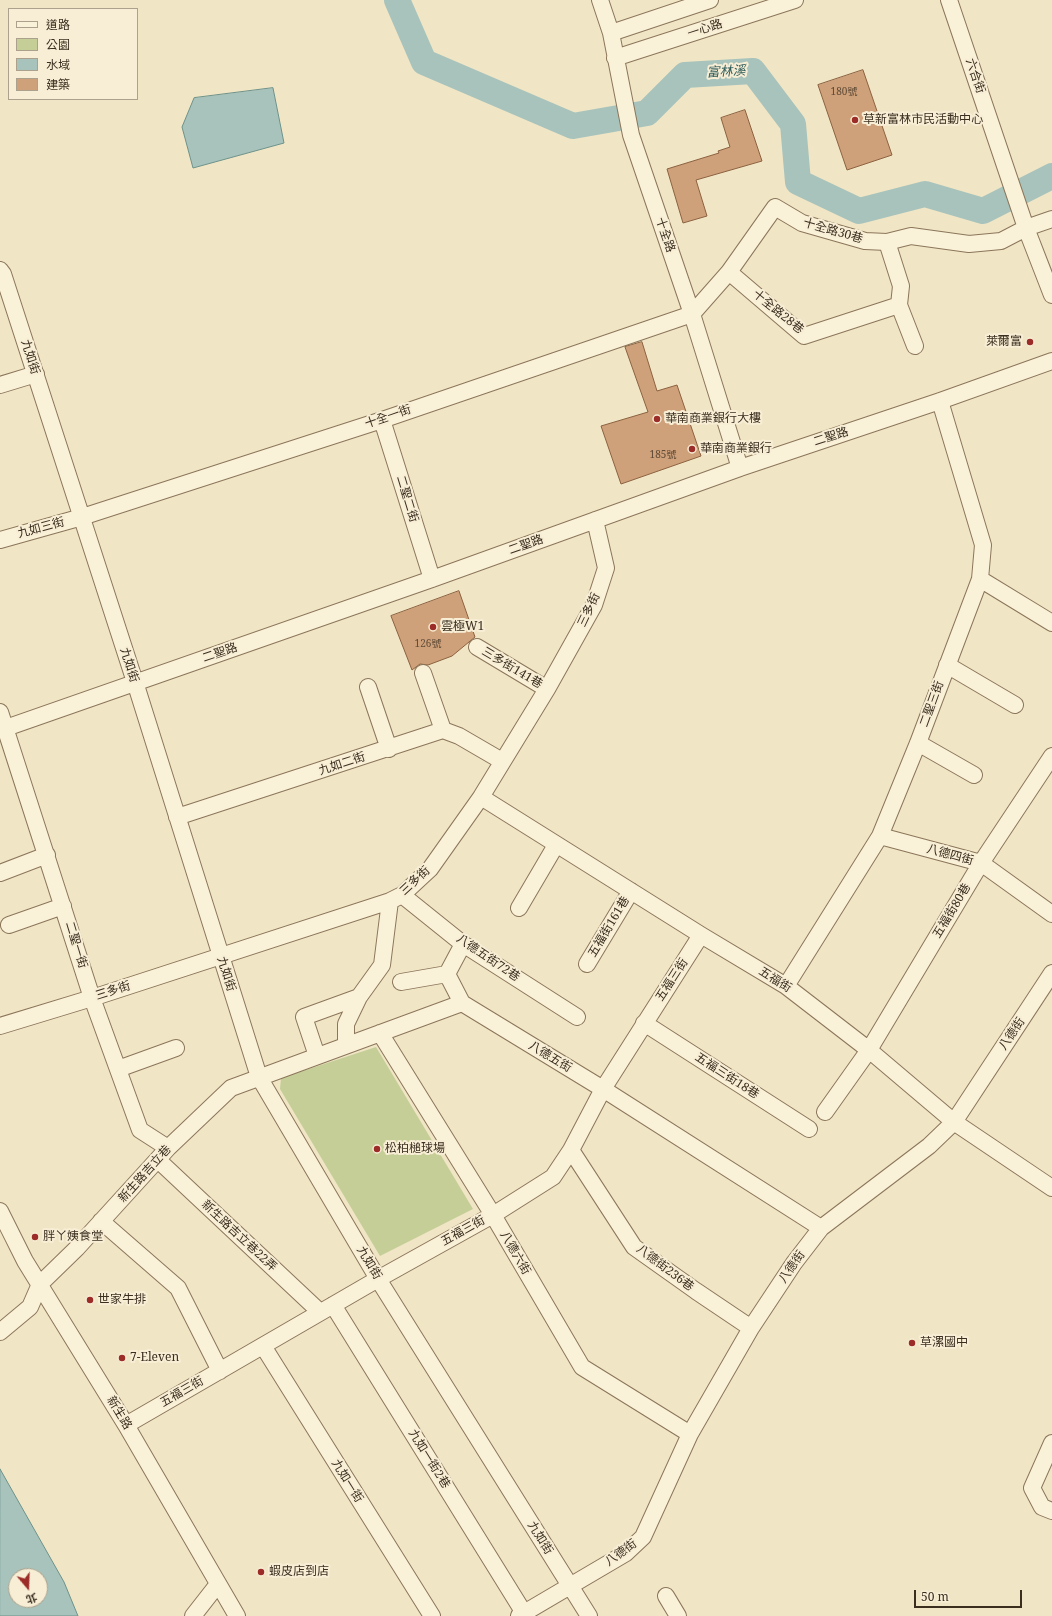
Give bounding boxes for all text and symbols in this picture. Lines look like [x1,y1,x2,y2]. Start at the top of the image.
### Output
legend [8,8,138,100]
text: 道路 [46,16,70,33]
street label: 一心路 [686,17,724,41]
text: 公園 [46,36,70,53]
text: 水域 [46,56,70,73]
street label: 六合街 [962,57,988,95]
water label: 富林溪 [706,63,746,81]
text: 建築 [46,76,70,93]
house number: 180號 [831,86,857,98]
place label: 草新富林市民活動中心 [863,113,983,127]
marker: 草新富林市民活動中心 [850,115,860,125]
street label: 十全路 [652,216,678,254]
street label: 十全路30巷 [801,216,865,246]
street label: 十全路28巷 [750,287,806,337]
place label: 萊爾富 [986,335,1022,349]
marker: 萊爾富 [1025,337,1035,347]
street label: 九如街 [18,338,42,376]
street label: 十全一街 [363,402,413,432]
place label: 華南商業銀行大樓 [665,412,761,426]
marker: 華南商業銀行大樓 [652,414,662,424]
street label: 二聖路 [812,425,850,449]
place label: 華南商業銀行 [700,442,772,456]
marker: 華南商業銀行 [687,444,697,454]
house number: 185號 [650,449,676,461]
street label: 二聖二街 [393,474,421,524]
street label: 九如三街 [16,515,66,541]
street label: 二聖路 [507,532,545,558]
street label: 三多街 [575,591,603,629]
place label: 雲極W1 [441,620,484,634]
marker: 雲極W1 [428,622,438,632]
house number: 126號 [415,638,441,650]
street label: 二聖路 [201,640,239,666]
street label: 三多街141巷 [479,644,545,692]
street label: 九如街 [117,646,141,684]
street label: 二聖三街 [917,679,947,729]
street label: 九如二街 [317,750,367,778]
street label: 八德四街 [925,842,975,868]
street label: 三多街 [397,863,433,899]
street label: 五福街80巷 [930,881,974,941]
street label: 五福街161巷 [585,894,633,960]
street label: 二聖一街 [62,920,90,970]
street label: 八德五街72巷 [454,932,522,984]
street label: 九如街 [214,955,238,993]
street label: 五福三街 [653,956,691,1004]
street label: 五福街 [756,964,794,996]
street label: 三多街 [94,979,132,1003]
street label: 八德街 [996,1015,1028,1053]
street label: 八德五街 [526,1038,574,1076]
street label: 五福三街18巷 [692,1050,762,1102]
street label: 新生路吉立巷 [116,1142,174,1206]
place label: 松柏槌球場 [385,1142,445,1156]
marker: 松柏槌球場 [372,1144,382,1154]
street label: 新生路吉立巷22弄 [198,1198,280,1274]
street label: 五福三街 [439,1213,487,1249]
street label: 八德六街 [497,1229,533,1277]
place label: 胖ㄚ姨食堂 [43,1230,103,1244]
marker: 胖ㄚ姨食堂 [30,1232,40,1242]
street label: 八德街236巷 [633,1242,697,1294]
street label: 九如街 [354,1244,384,1282]
street label: 八德街 [776,1248,808,1286]
place label: 世家牛排 [98,1293,146,1307]
marker: 世家牛排 [85,1295,95,1305]
place label: 草漯國中 [920,1336,968,1350]
marker: 草漯國中 [907,1338,917,1348]
place label: 7-Eleven [130,1351,179,1365]
marker: 7-Eleven [117,1353,127,1363]
street label: 五福三街 [158,1374,206,1410]
street label: 新生路 [104,1394,134,1432]
street label: 九如一街2巷 [405,1427,453,1491]
street label: 九如一街 [328,1457,366,1505]
street label: 九如街 [524,1519,556,1557]
street label: 八德街 [602,1537,640,1569]
place label: 蝦皮店到店 [269,1565,329,1579]
marker: 蝦皮店到店 [256,1567,266,1577]
north arrow [8,1568,48,1608]
scale bar [916,1582,1024,1608]
text: 50 m [921,1588,949,1605]
text: 北 [24,1590,39,1608]

